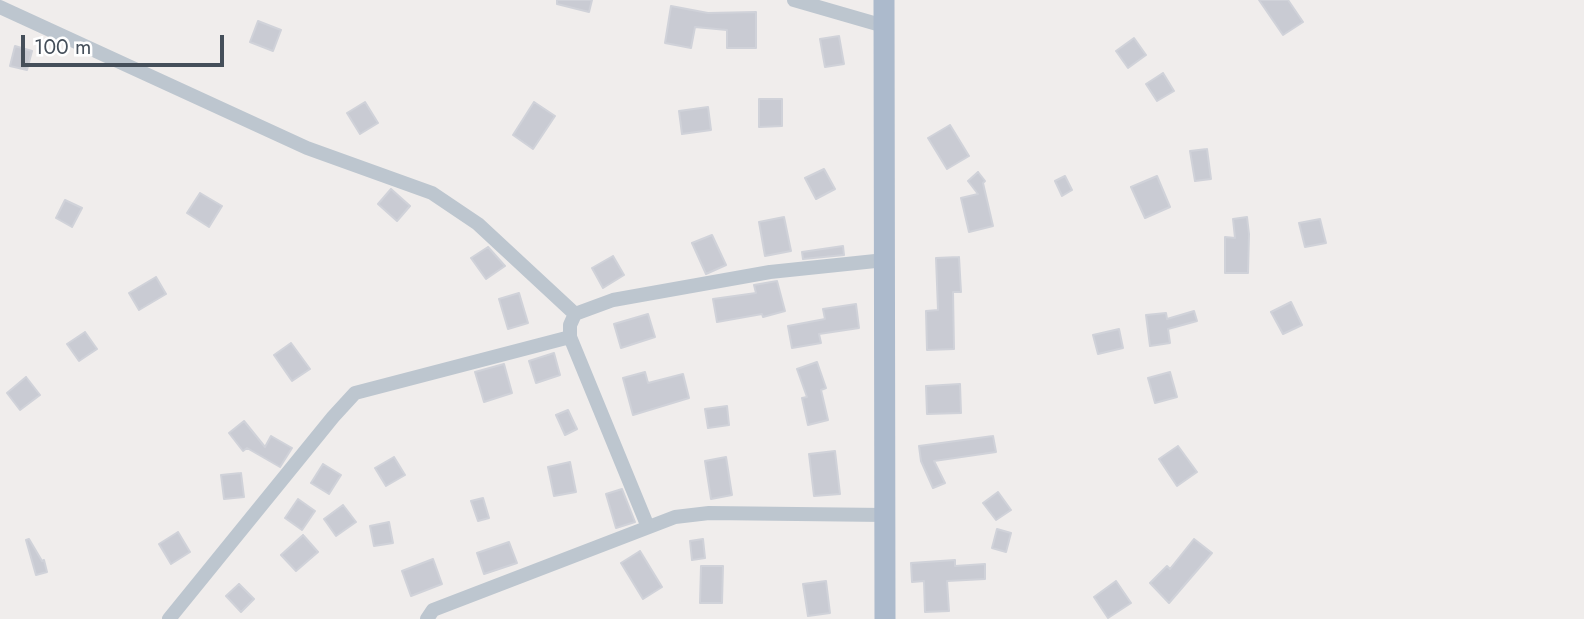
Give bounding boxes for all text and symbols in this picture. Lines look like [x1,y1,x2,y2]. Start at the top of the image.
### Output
scale bar [24,21,228,65]
text: 100 m [34,32,91,62]

